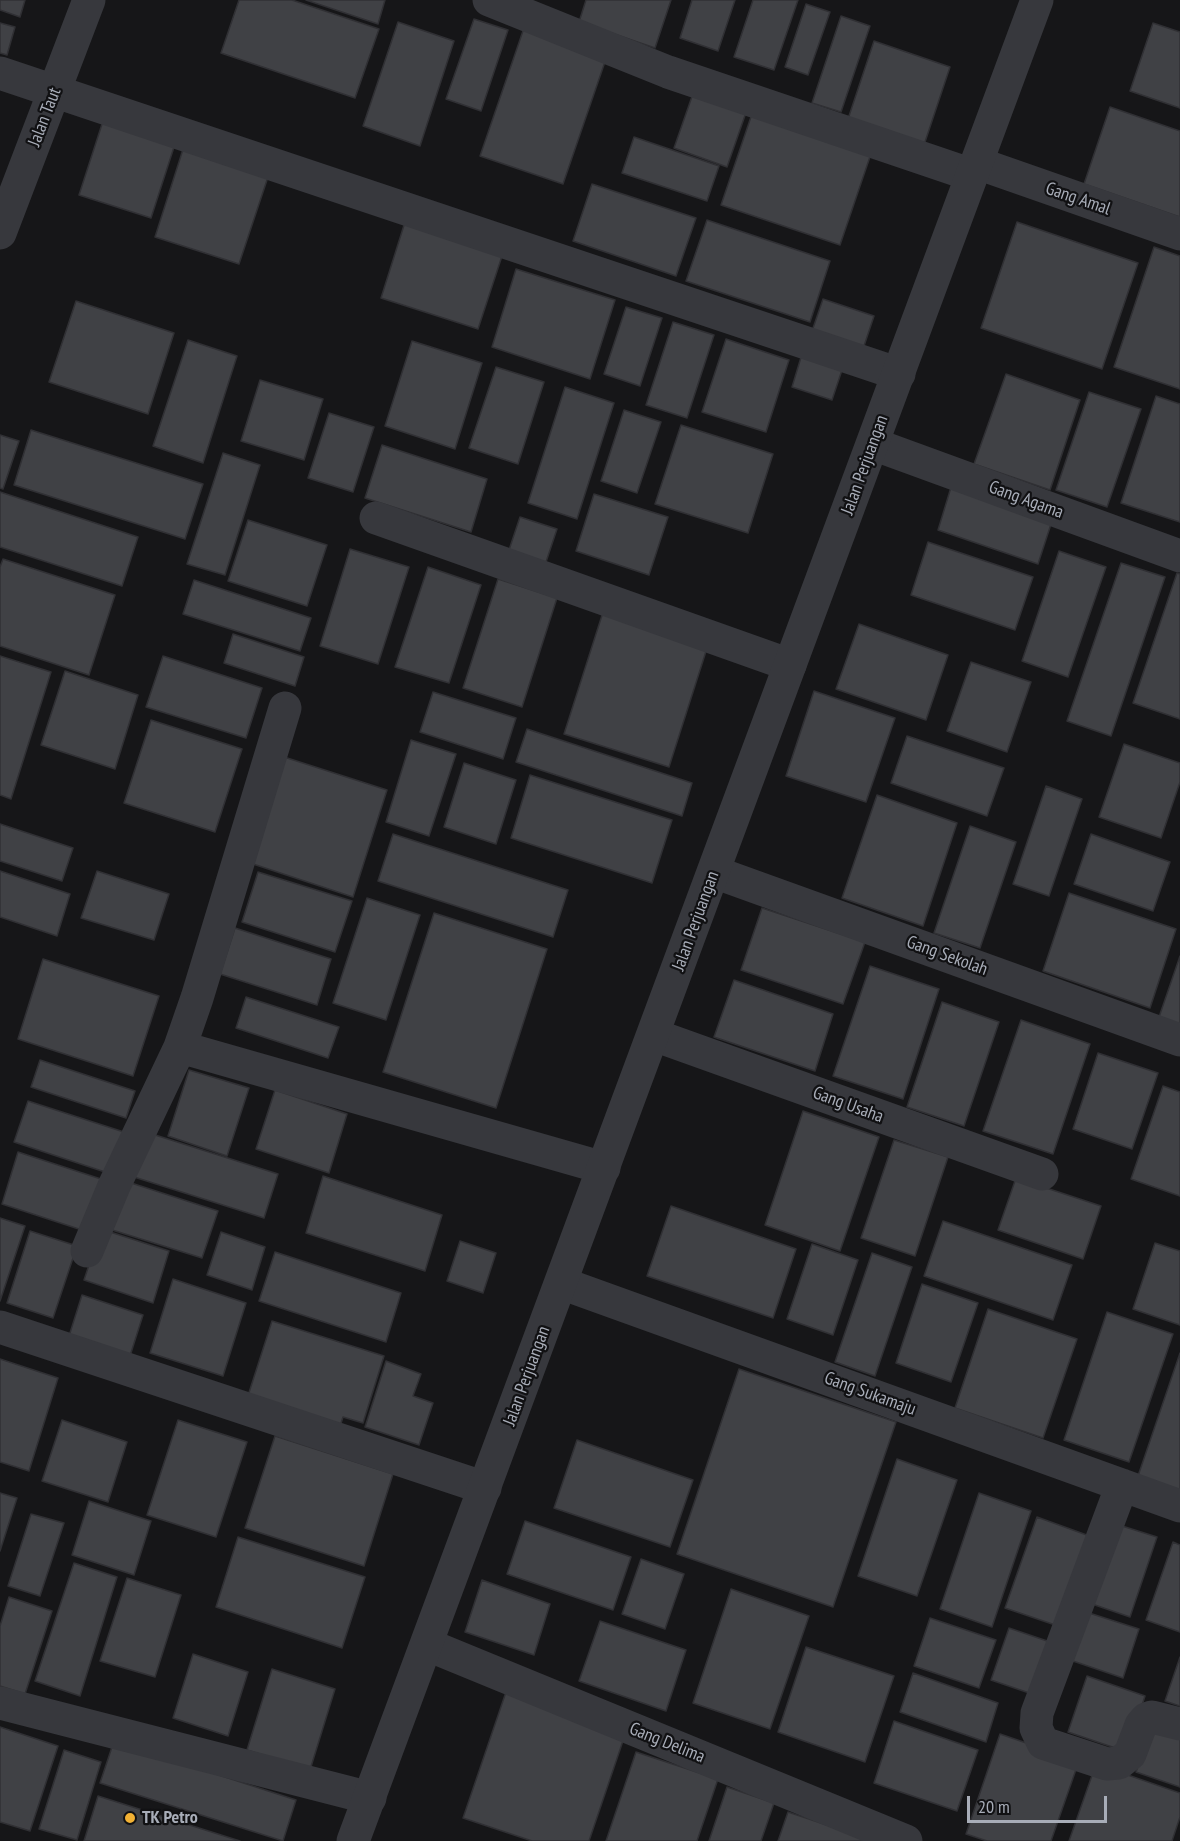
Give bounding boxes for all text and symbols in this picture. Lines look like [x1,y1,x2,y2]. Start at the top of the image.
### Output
street label: Jalan Taut [24,85,66,149]
street label: Gang Amal [1043,178,1113,220]
street label: Jalan Perjuangan [837,412,893,518]
street label: Gang Agama [986,477,1066,523]
street label: Jalan Perjuangan [668,868,724,974]
street label: Gang Sekolah [904,931,990,981]
street label: Gang Usaha [810,1082,886,1128]
street label: Jalan Perjuangan [499,1323,555,1429]
street label: Gang Sukamaju [821,1367,919,1421]
street label: Gang Delima [626,1718,708,1768]
scale bar [970,1784,1110,1822]
text: 20 m [978,1795,1010,1818]
place label: TK Petro [142,1807,198,1829]
marker: TK Petro [123,1811,137,1825]

